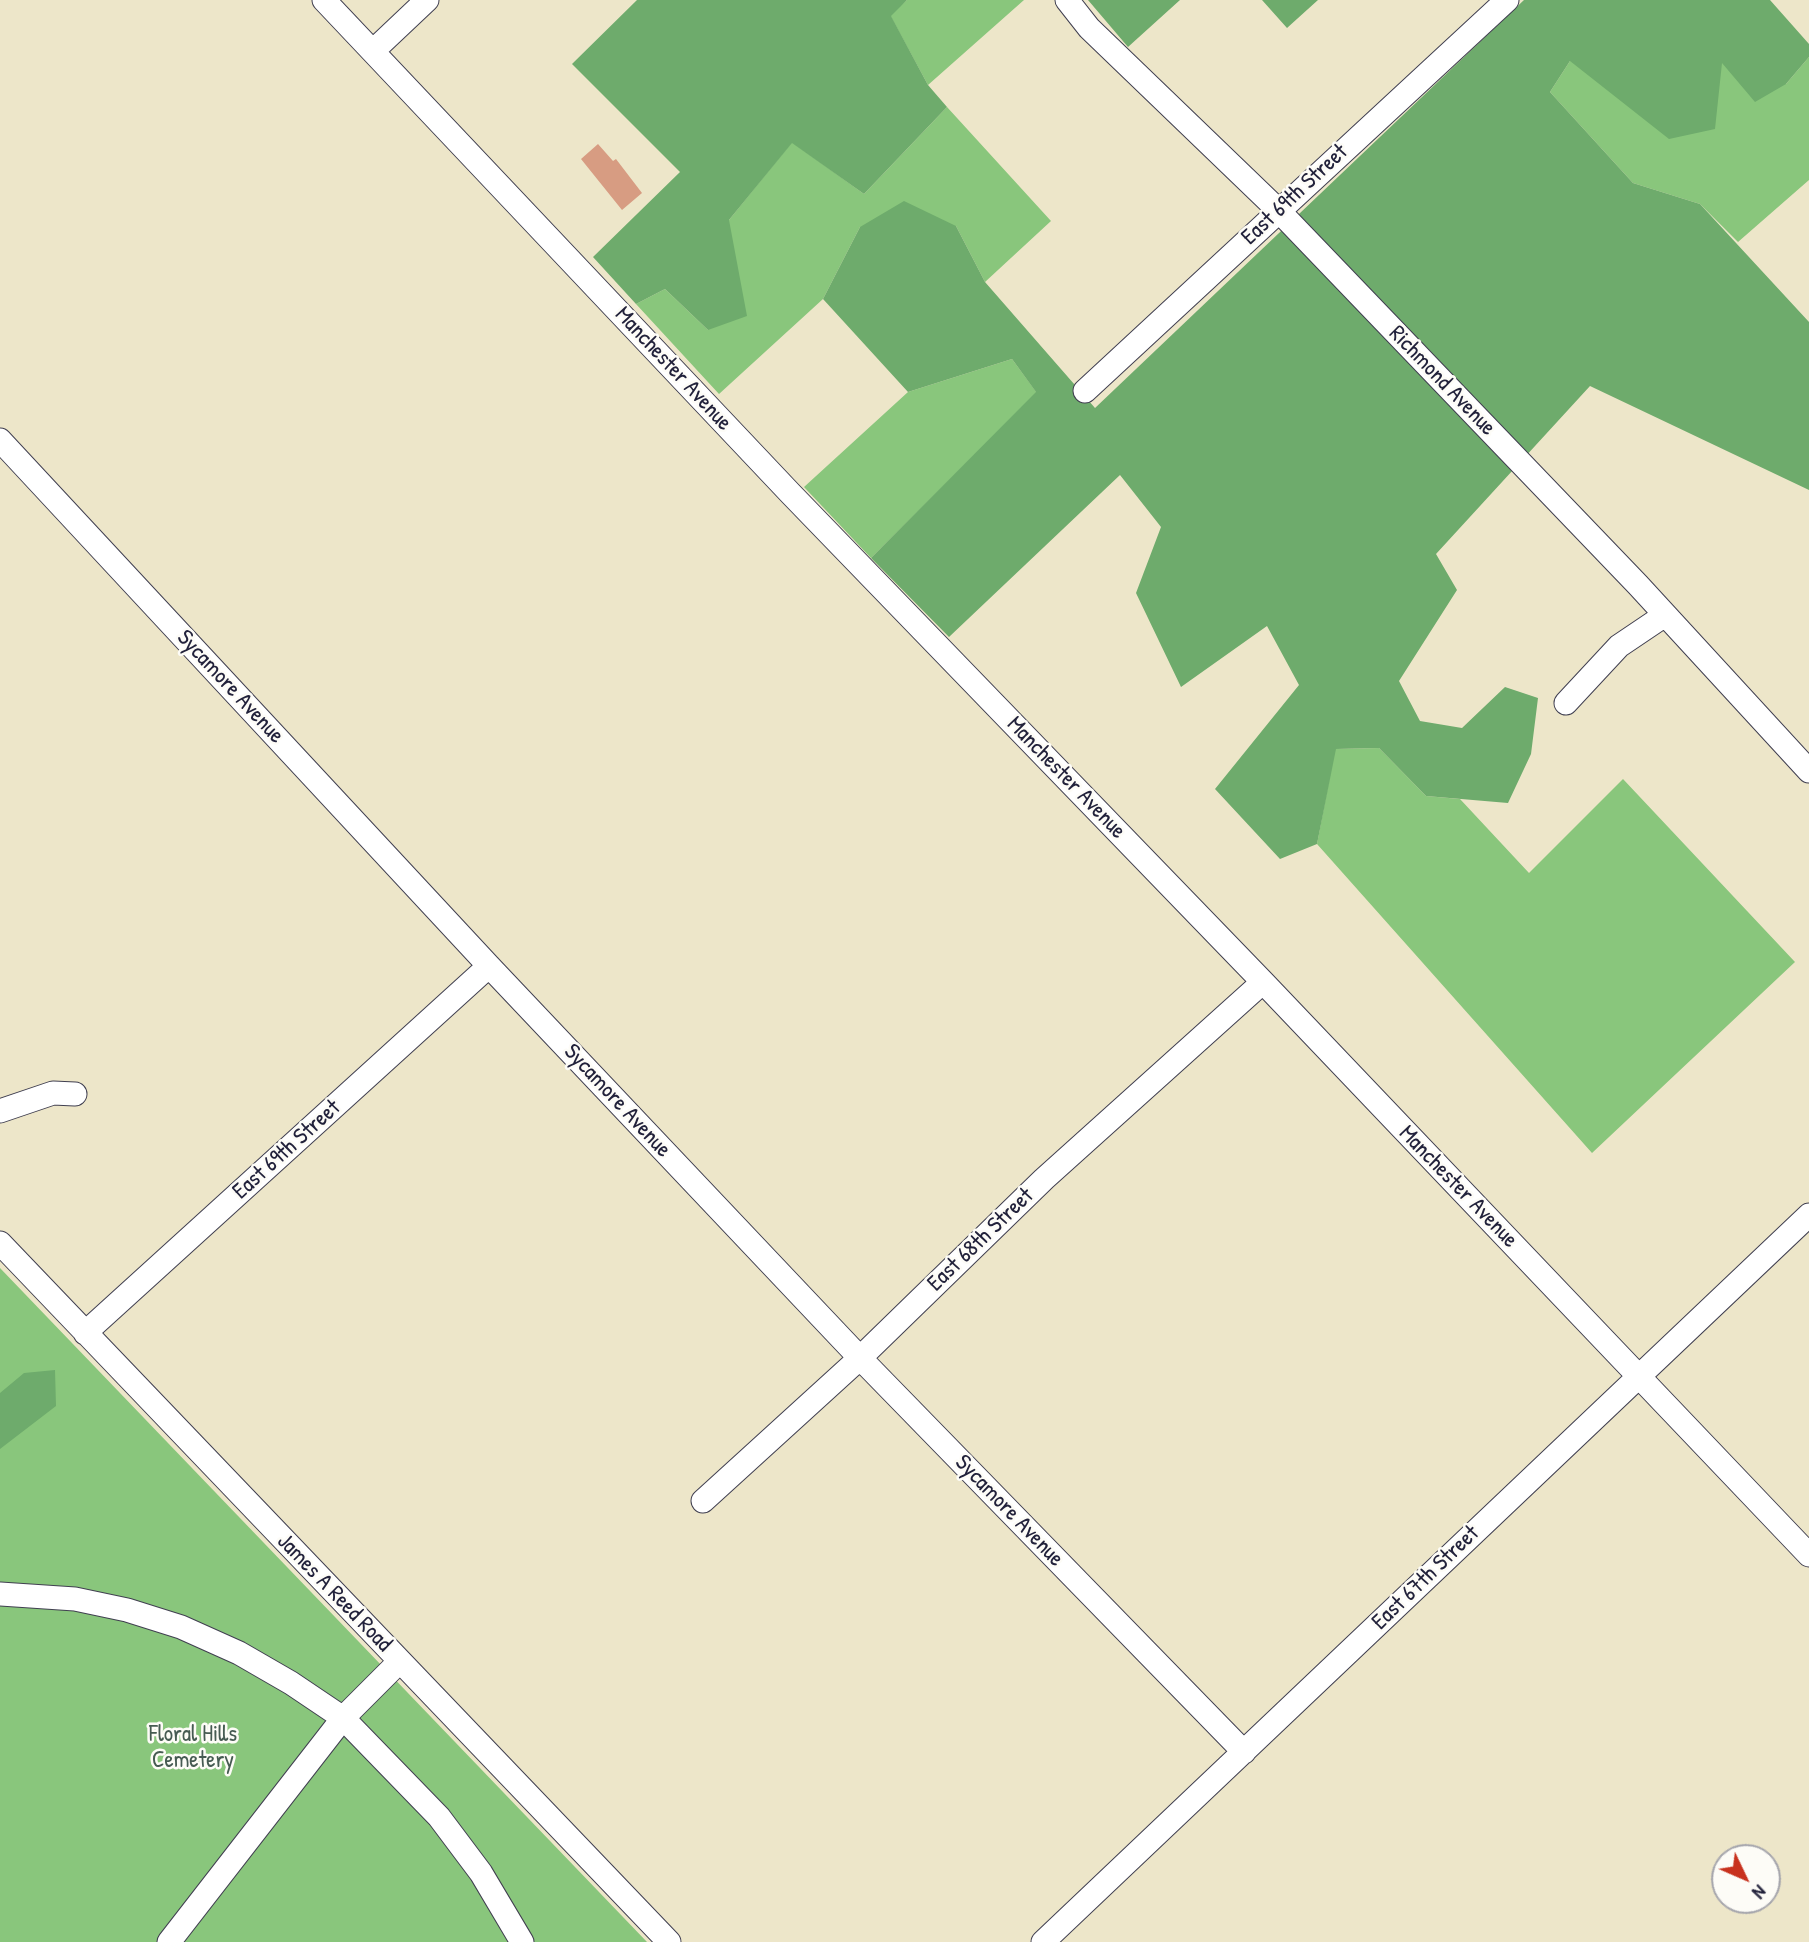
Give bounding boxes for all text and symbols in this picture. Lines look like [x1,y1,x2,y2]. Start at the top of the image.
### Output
street label: East 69th Street [1236,139,1354,251]
street label: Manchester Avenue [609,301,737,437]
street label: Richmond Avenue [1383,320,1501,442]
street label: Sycamore Avenue [171,625,289,749]
street label: Manchester Avenue [1001,711,1131,845]
street label: Sycamore Avenue [558,1039,676,1163]
street label: East 69th Street [228,1094,346,1206]
street label: Manchester Avenue [1393,1120,1523,1254]
street label: East 68th Street [922,1183,1040,1297]
street label: Sycamore Avenue [949,1449,1069,1573]
street label: East 67th Street [1367,1520,1485,1636]
street label: James A Reed Road [271,1528,397,1658]
park label: Floral Hills Cemetery [149,1721,237,1775]
north arrow [1711,1844,1781,1914]
text: N [1747,1880,1773,1905]

